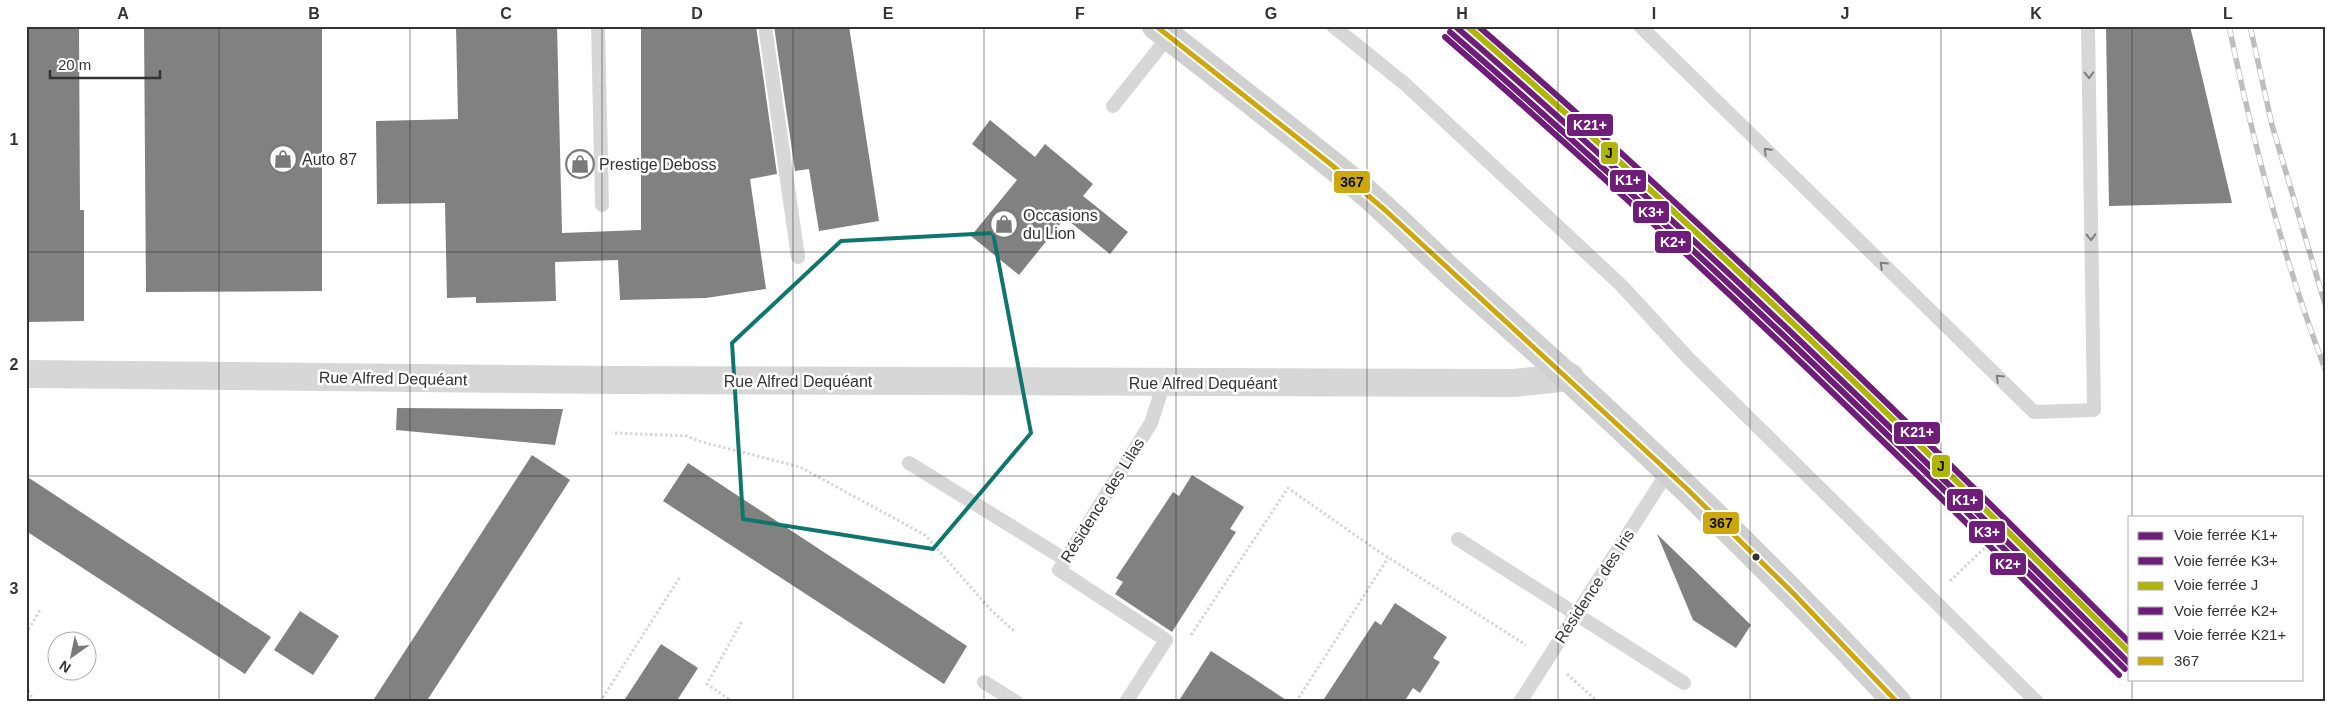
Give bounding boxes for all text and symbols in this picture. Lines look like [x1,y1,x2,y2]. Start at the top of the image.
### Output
text: A [117,5,129,22]
text: B [308,5,320,22]
text: C [500,5,512,22]
text: D [691,5,703,22]
text: E [883,5,894,22]
text: F [1075,5,1085,22]
text: G [1265,5,1277,22]
text: H [1456,5,1468,22]
text: I [1652,5,1656,22]
text: J [1841,5,1849,22]
text: K [2030,5,2042,22]
text: L [2223,5,2233,22]
scale bar [50,48,160,80]
text: 20 m [58,56,91,73]
one-way arrow [2084,72,2094,79]
line badge: K21+ [1566,113,1614,137]
text: K21+ [1573,117,1607,133]
text: 1 [10,131,19,148]
line badge: J [1600,141,1619,165]
shop icon: Auto 87 [268,144,298,174]
text: J [1605,145,1613,161]
one-way arrow [1764,148,1773,157]
shop icon: Prestige Deboss [565,149,595,179]
place label: Auto 87 [302,151,357,168]
place label: Prestige Deboss [599,156,716,173]
line badge: K1+ [1609,169,1647,193]
line badge: 367 [1333,170,1371,194]
text: K1+ [1615,172,1641,188]
text: 367 [1340,174,1364,190]
line badge: K3+ [1632,200,1670,224]
text: K3+ [1638,204,1664,220]
place label: Occasions du Lion [1023,207,1098,242]
shop icon: Occasions du Lion [989,209,1019,239]
line badge: K2+ [1654,230,1692,254]
text: K2+ [1660,234,1686,250]
one-way arrow [2086,234,2096,242]
one-way arrow [1880,261,1889,270]
text: 2 [10,356,19,373]
street label: Rue Alfred Dequéant [319,369,468,388]
street label: Rue Alfred Dequéant [724,373,873,390]
street label: Rue Alfred Dequéant [1129,375,1278,392]
one-way arrow [1996,375,2005,384]
line badge: K21+ [1893,421,1941,445]
text: K21+ [1900,424,1934,440]
street label: Résidence des Lilas [1057,435,1148,565]
line badge: J [1931,454,1951,478]
text: J [1937,458,1945,474]
line badge: K1+ [1946,488,1984,512]
text: K1+ [1952,492,1978,508]
line badge: 367 [1702,511,1740,535]
text: 367 [1709,515,1733,531]
legend [2128,516,2304,680]
line badge: K3+ [1968,520,2006,544]
text: K3+ [1974,524,2000,540]
street label: Résidence des Iris [1551,526,1637,646]
text: Voie ferrée K1+ [2174,526,2278,543]
unlabelled marker [1751,552,1761,562]
line badge: K2+ [1989,552,2027,576]
text: Voie ferrée K3+ [2174,552,2278,569]
text: K2+ [1995,556,2021,572]
text: Voie ferrée J [2174,576,2258,593]
text: 3 [10,580,19,597]
text: Voie ferrée K2+ [2174,602,2278,619]
text: Voie ferrée K21+ [2174,626,2286,643]
north arrow [48,630,98,680]
text: 367 [2174,652,2199,669]
text: N [56,657,74,676]

